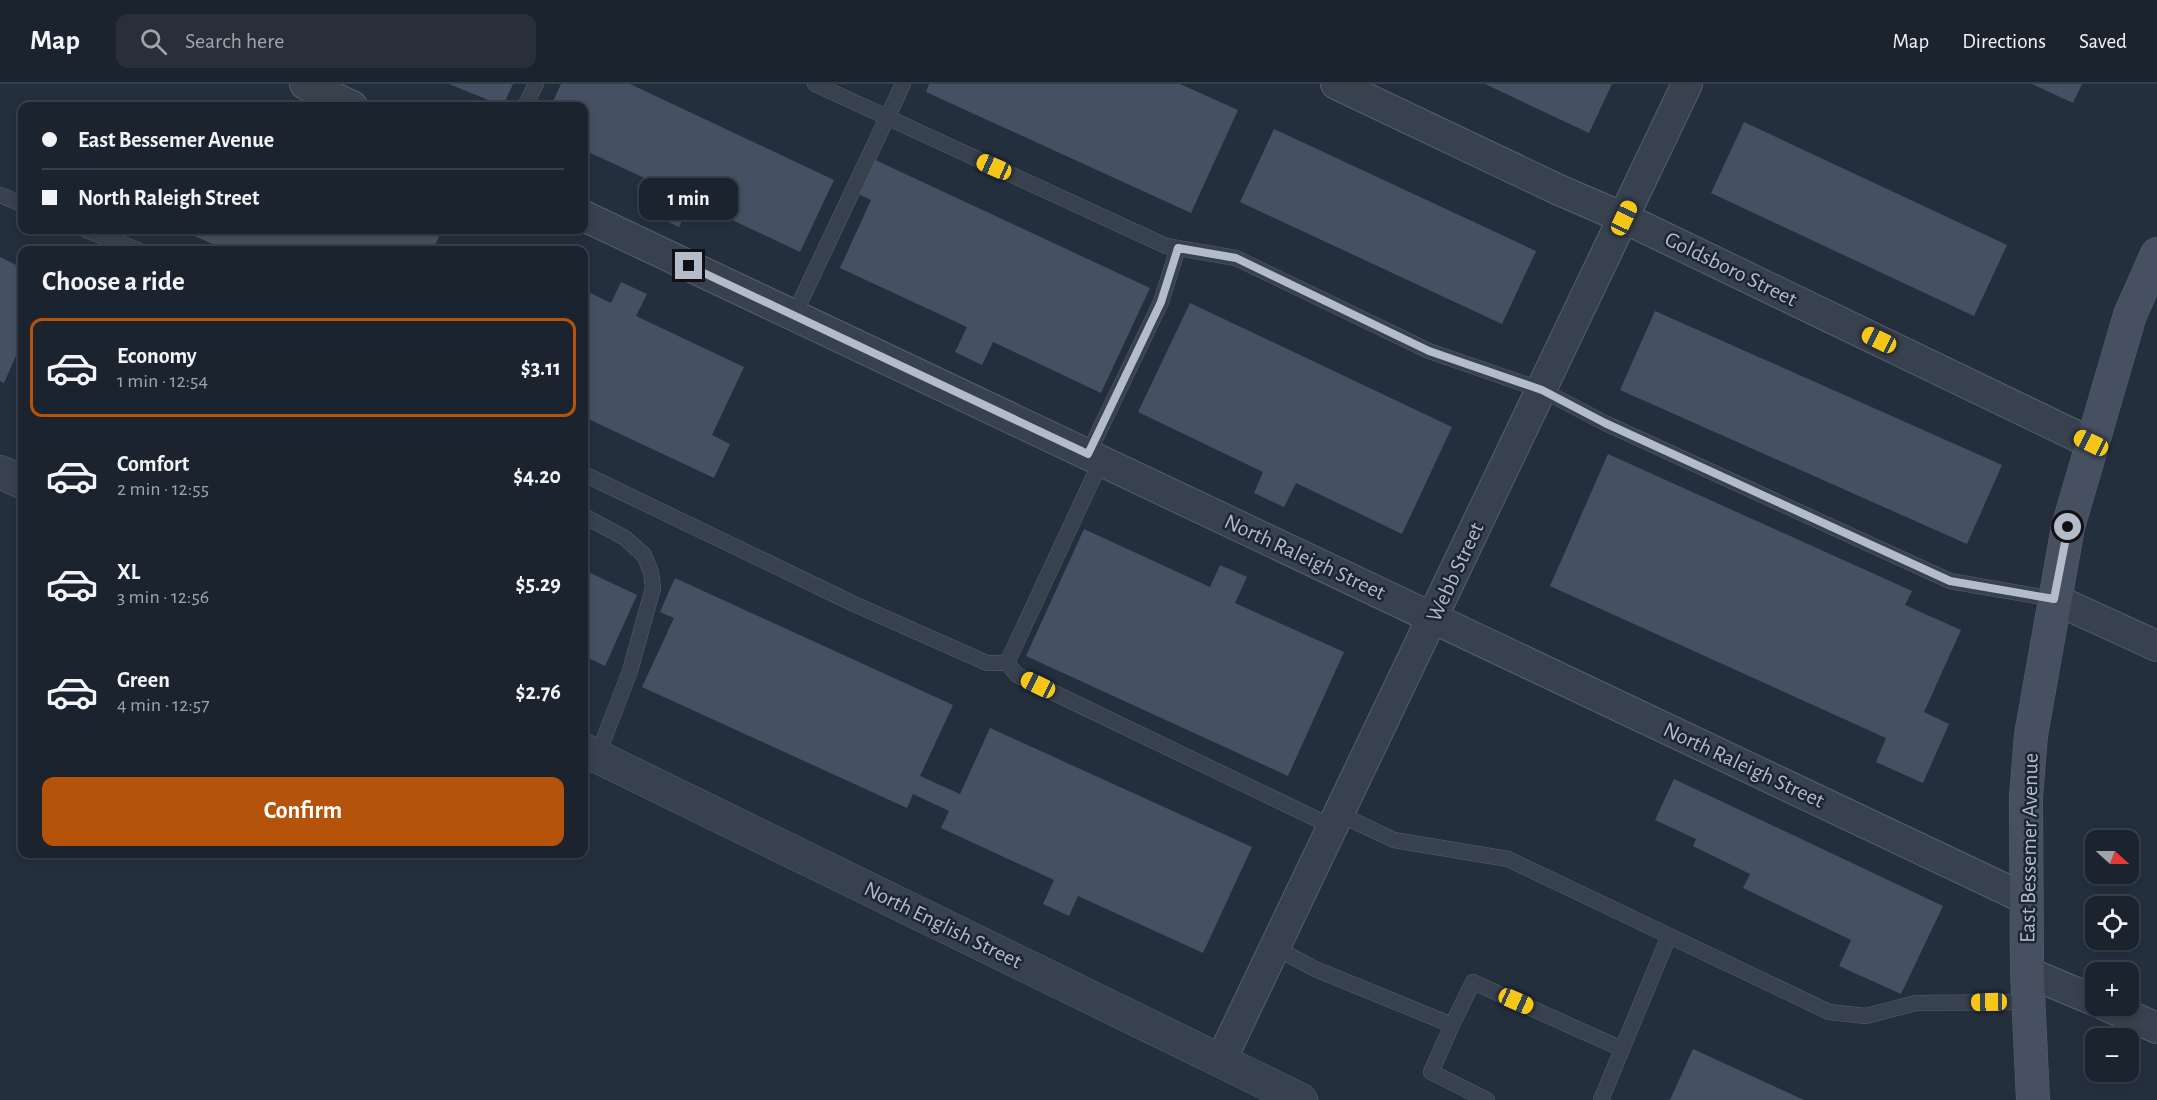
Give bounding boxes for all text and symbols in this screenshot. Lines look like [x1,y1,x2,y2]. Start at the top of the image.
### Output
search box [116,14,536,68]
icon: search [137,25,170,58]
text: Map [30,27,80,55]
text: Search here [185,30,284,52]
text: Map [1893,31,1929,52]
text: Directions [1962,31,2046,52]
text: Saved [2079,31,2127,52]
text: East Bessemer Avenue [78,129,274,151]
car [974,151,1014,183]
callout: 1 min [640,179,738,221]
text: North Raleigh Street [78,187,259,209]
text: 1 min [667,189,710,209]
car [1608,198,1640,238]
street label: Goldsboro Street [1662,228,1800,310]
route end [675,252,702,279]
text: Choose a ride [42,268,185,295]
car [1859,324,1899,356]
icon: car [45,341,99,395]
text: Economy [117,345,197,367]
text: $3.11 [521,357,561,379]
text: 1 min · 12:54 [117,371,208,391]
car [2071,427,2111,459]
icon: car [45,449,99,503]
text: Comfort [117,453,189,475]
text: $4.20 [513,465,561,487]
text: 2 min · 12:55 [117,479,209,499]
street label: North Raleigh Street [1221,510,1389,604]
route start [2054,513,2081,540]
street label: Webb Street [1422,519,1488,625]
icon: car [45,557,99,611]
text: XL [117,561,140,583]
text: $5.29 [516,573,561,595]
text: 3 min · 12:56 [117,587,209,607]
icon: car [45,665,99,719]
text: Green [117,669,170,691]
car [1018,669,1058,701]
text: $2.76 [516,681,561,703]
text: 4 min · 12:57 [117,695,210,715]
street label: North Raleigh Street [1660,718,1828,812]
street label: East Bessemer Avenue [2016,753,2042,943]
button: Confirm [42,777,564,846]
north arrow [2085,830,2139,884]
map controls [2085,830,2139,1082]
street label: North English Street [861,877,1025,973]
button: locate [2085,896,2139,950]
button: + [2085,962,2139,1016]
car [1496,985,1536,1017]
car [1971,993,2007,1011]
button: − [2085,1028,2139,1082]

